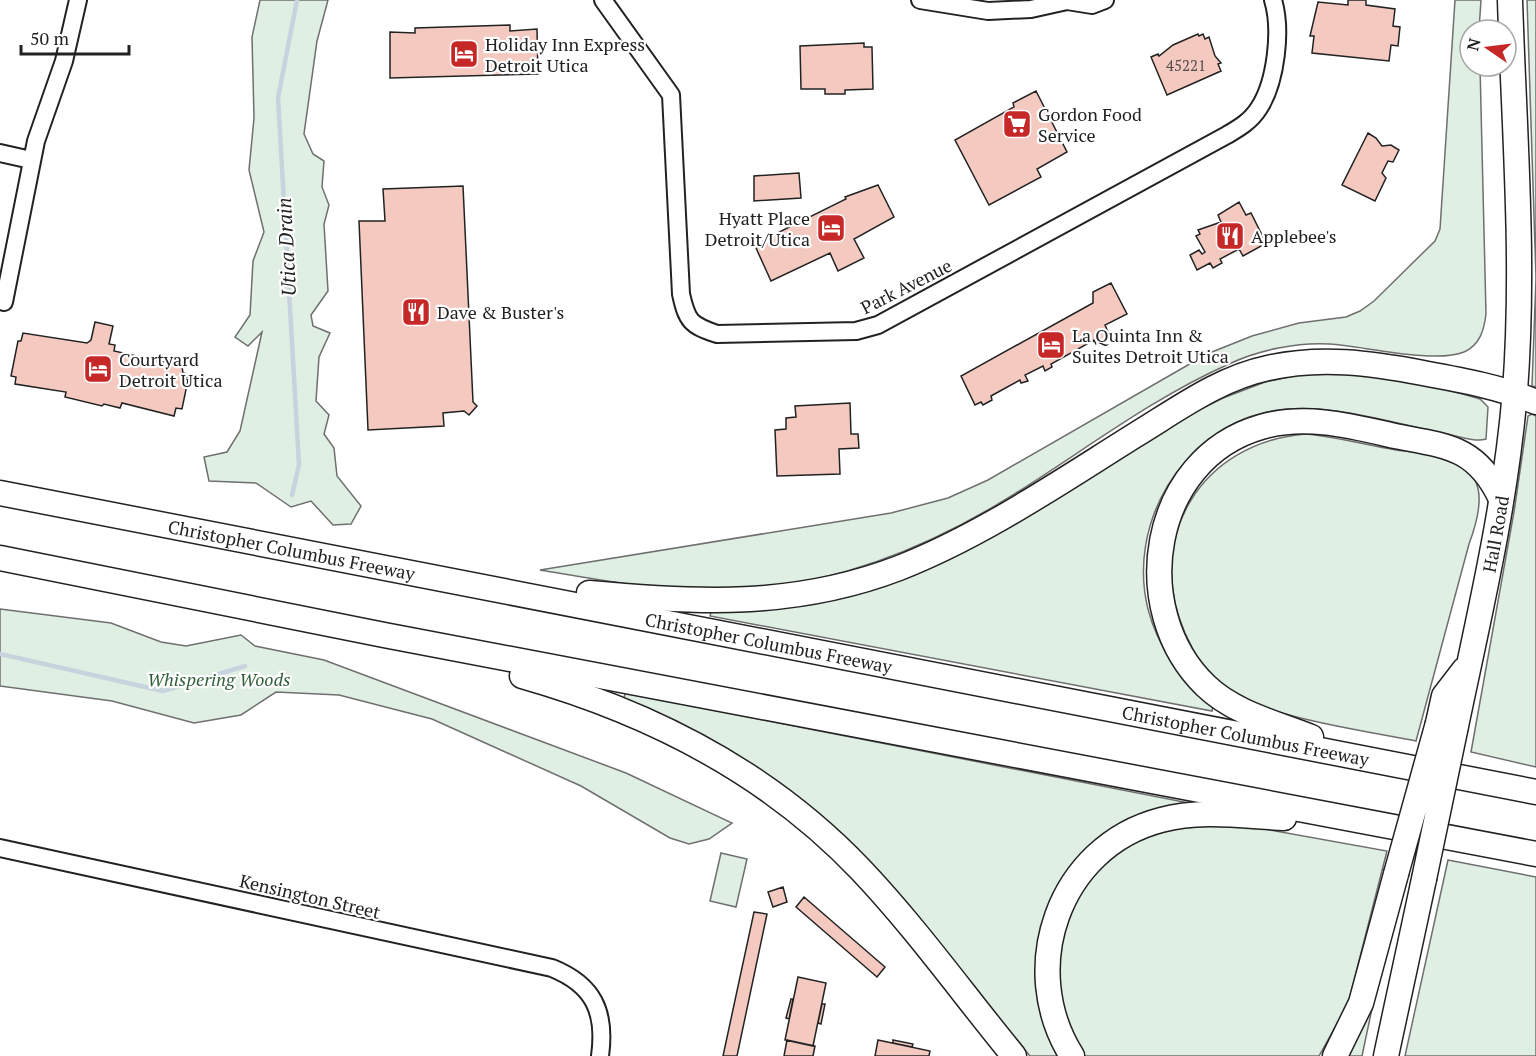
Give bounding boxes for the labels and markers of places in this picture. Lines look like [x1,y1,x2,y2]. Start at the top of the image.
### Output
place label: Holiday Inn Express Detroit Utica [485,32,645,77]
hotel icon: Holiday Inn Express Detroit Utica [448,38,480,70]
place label: Gordon Food Service [1038,102,1142,147]
supermarket icon: Gordon Food Service [1001,108,1033,140]
place label: Hyatt Place Detroit/Utica [705,206,810,251]
hotel icon: Hyatt Place Detroit/Utica [815,212,847,244]
restaurant icon: Applebee's [1214,220,1246,252]
place label: Applebee's [1251,224,1337,248]
restaurant icon: Dave & Buster's [400,296,432,328]
place label: Dave & Buster's [437,300,564,324]
place label: La Quinta Inn & Suites Detroit Utica [1072,323,1229,368]
hotel icon: La Quinta Inn & Suites Detroit Utica [1035,329,1067,361]
place label: Courtyard Detroit Utica [119,347,222,392]
hotel icon: Courtyard Detroit Utica [82,353,114,385]

